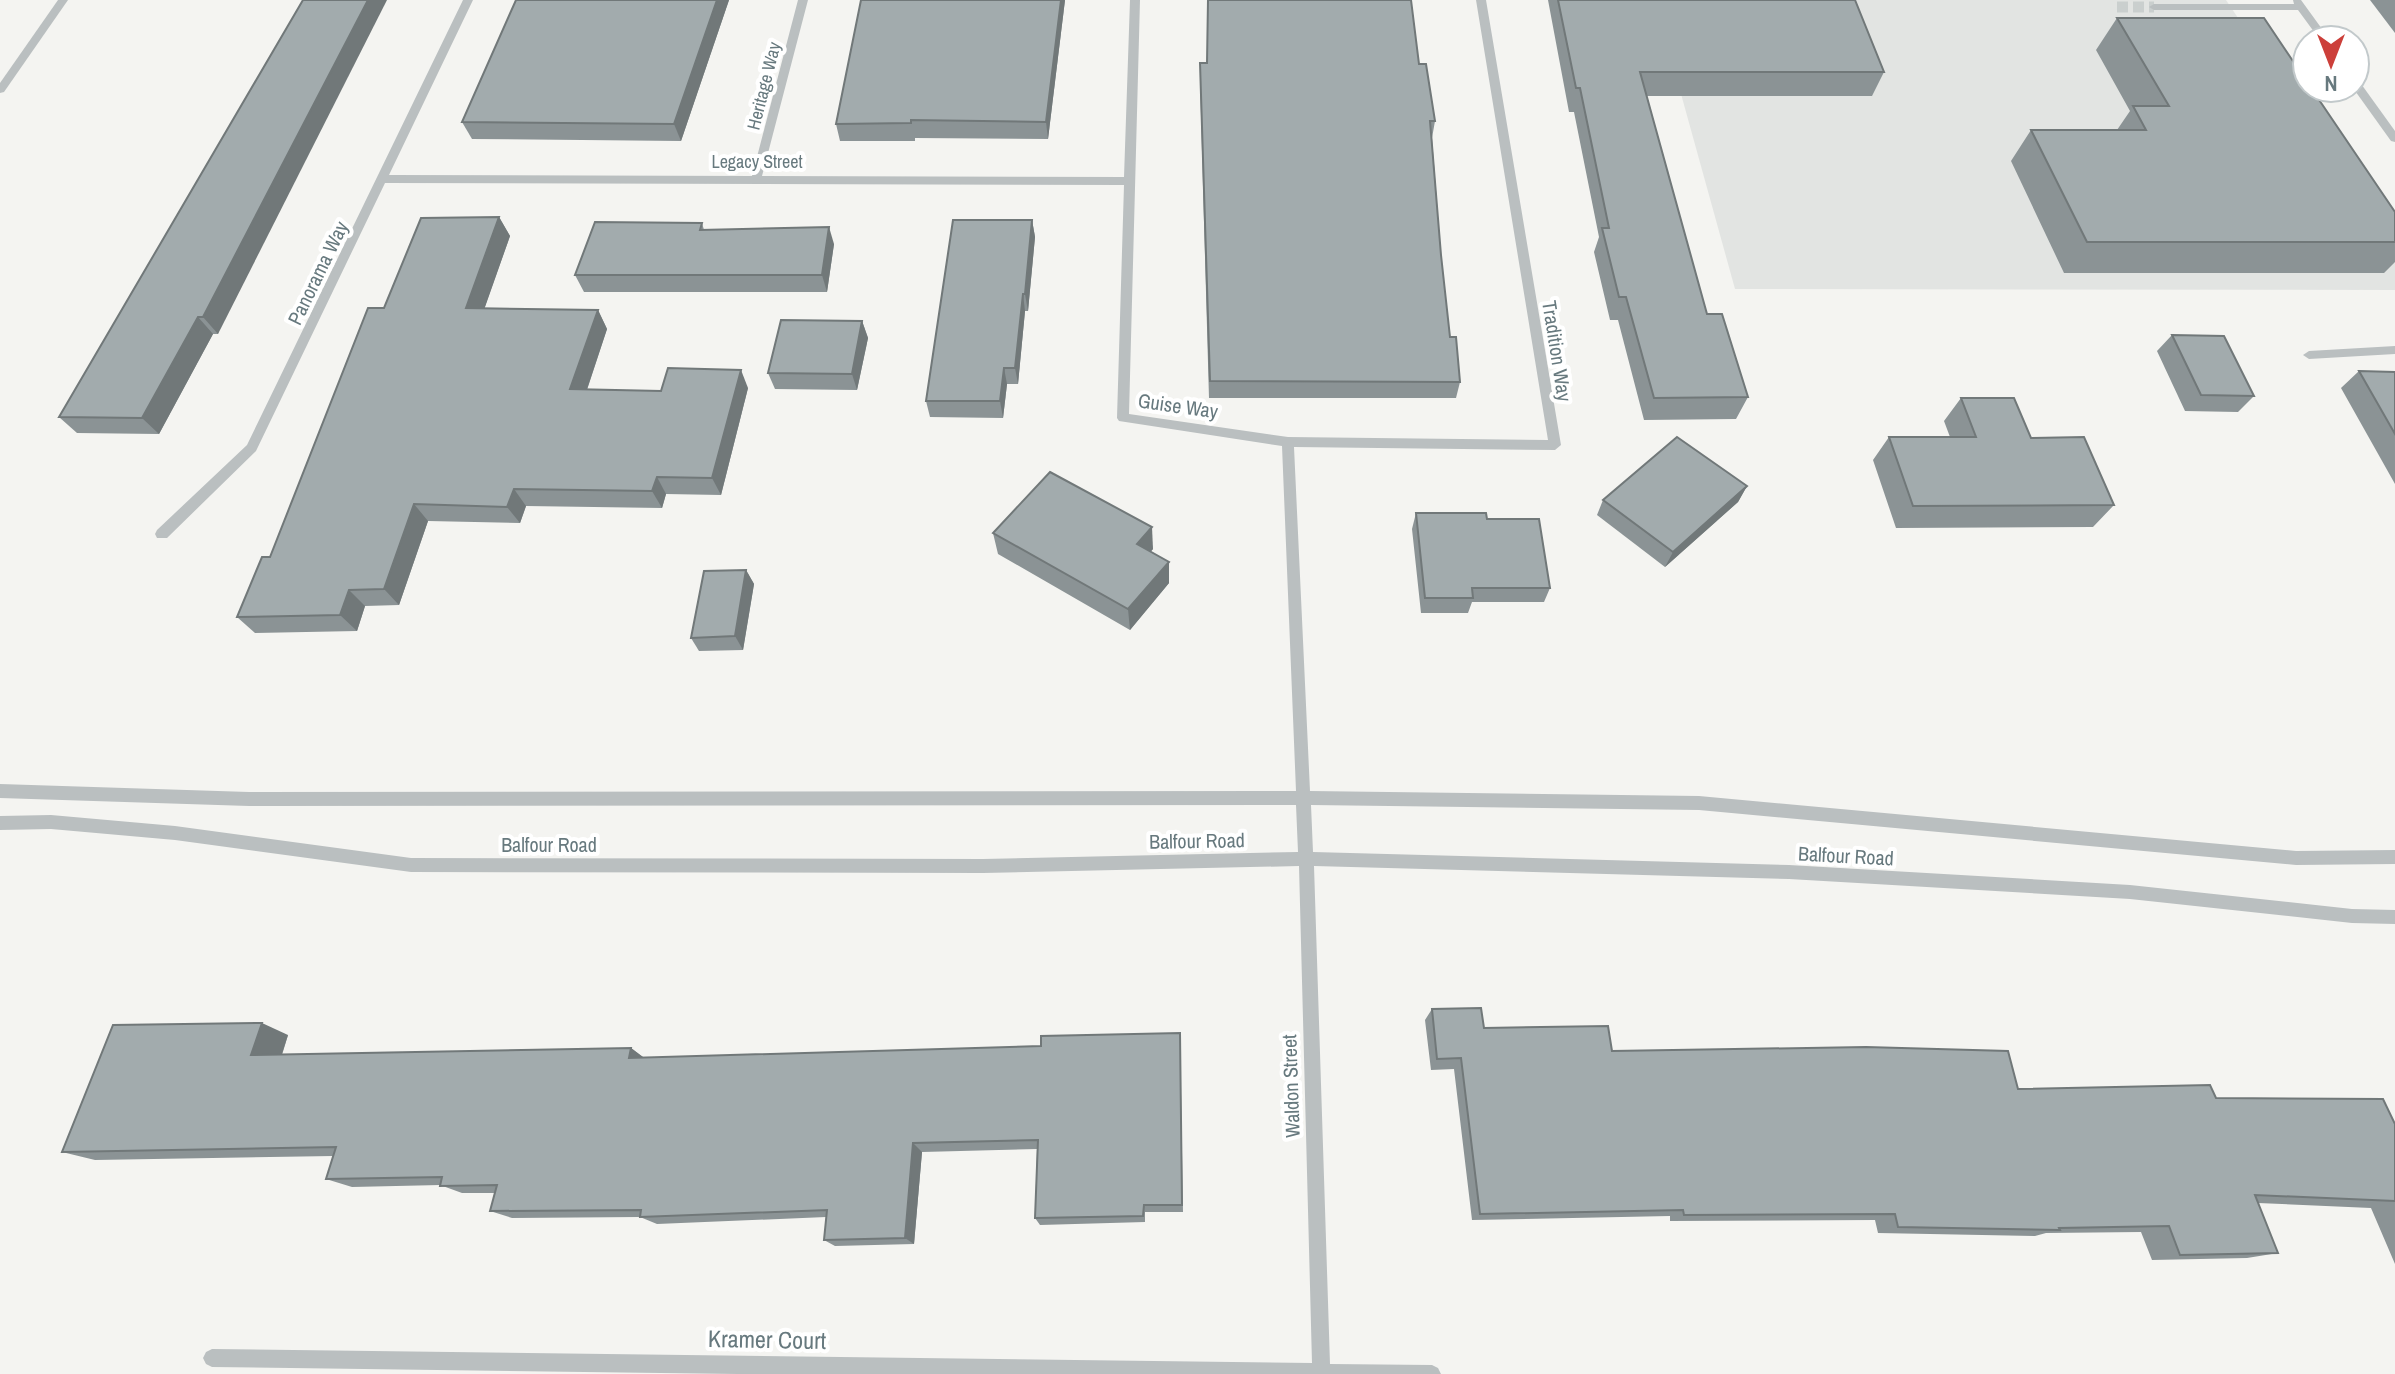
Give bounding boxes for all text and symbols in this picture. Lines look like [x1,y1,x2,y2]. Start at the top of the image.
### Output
north arrow [2291,24,2371,104]
street label: Heritage Way [741,39,787,132]
text: N [2324,69,2338,99]
street label: Legacy Street [711,149,803,174]
street label: Panorama Way [281,216,355,329]
street label: Tradition Way [1536,299,1579,404]
street label: Guise Way [1136,387,1221,425]
street label: Balfour Road [1149,826,1245,855]
street label: Balfour Road [501,831,597,858]
street label: Balfour Road [1798,840,1895,871]
street label: Waldon Street [1275,1033,1306,1138]
street label: Kramer Court [708,1322,827,1356]

